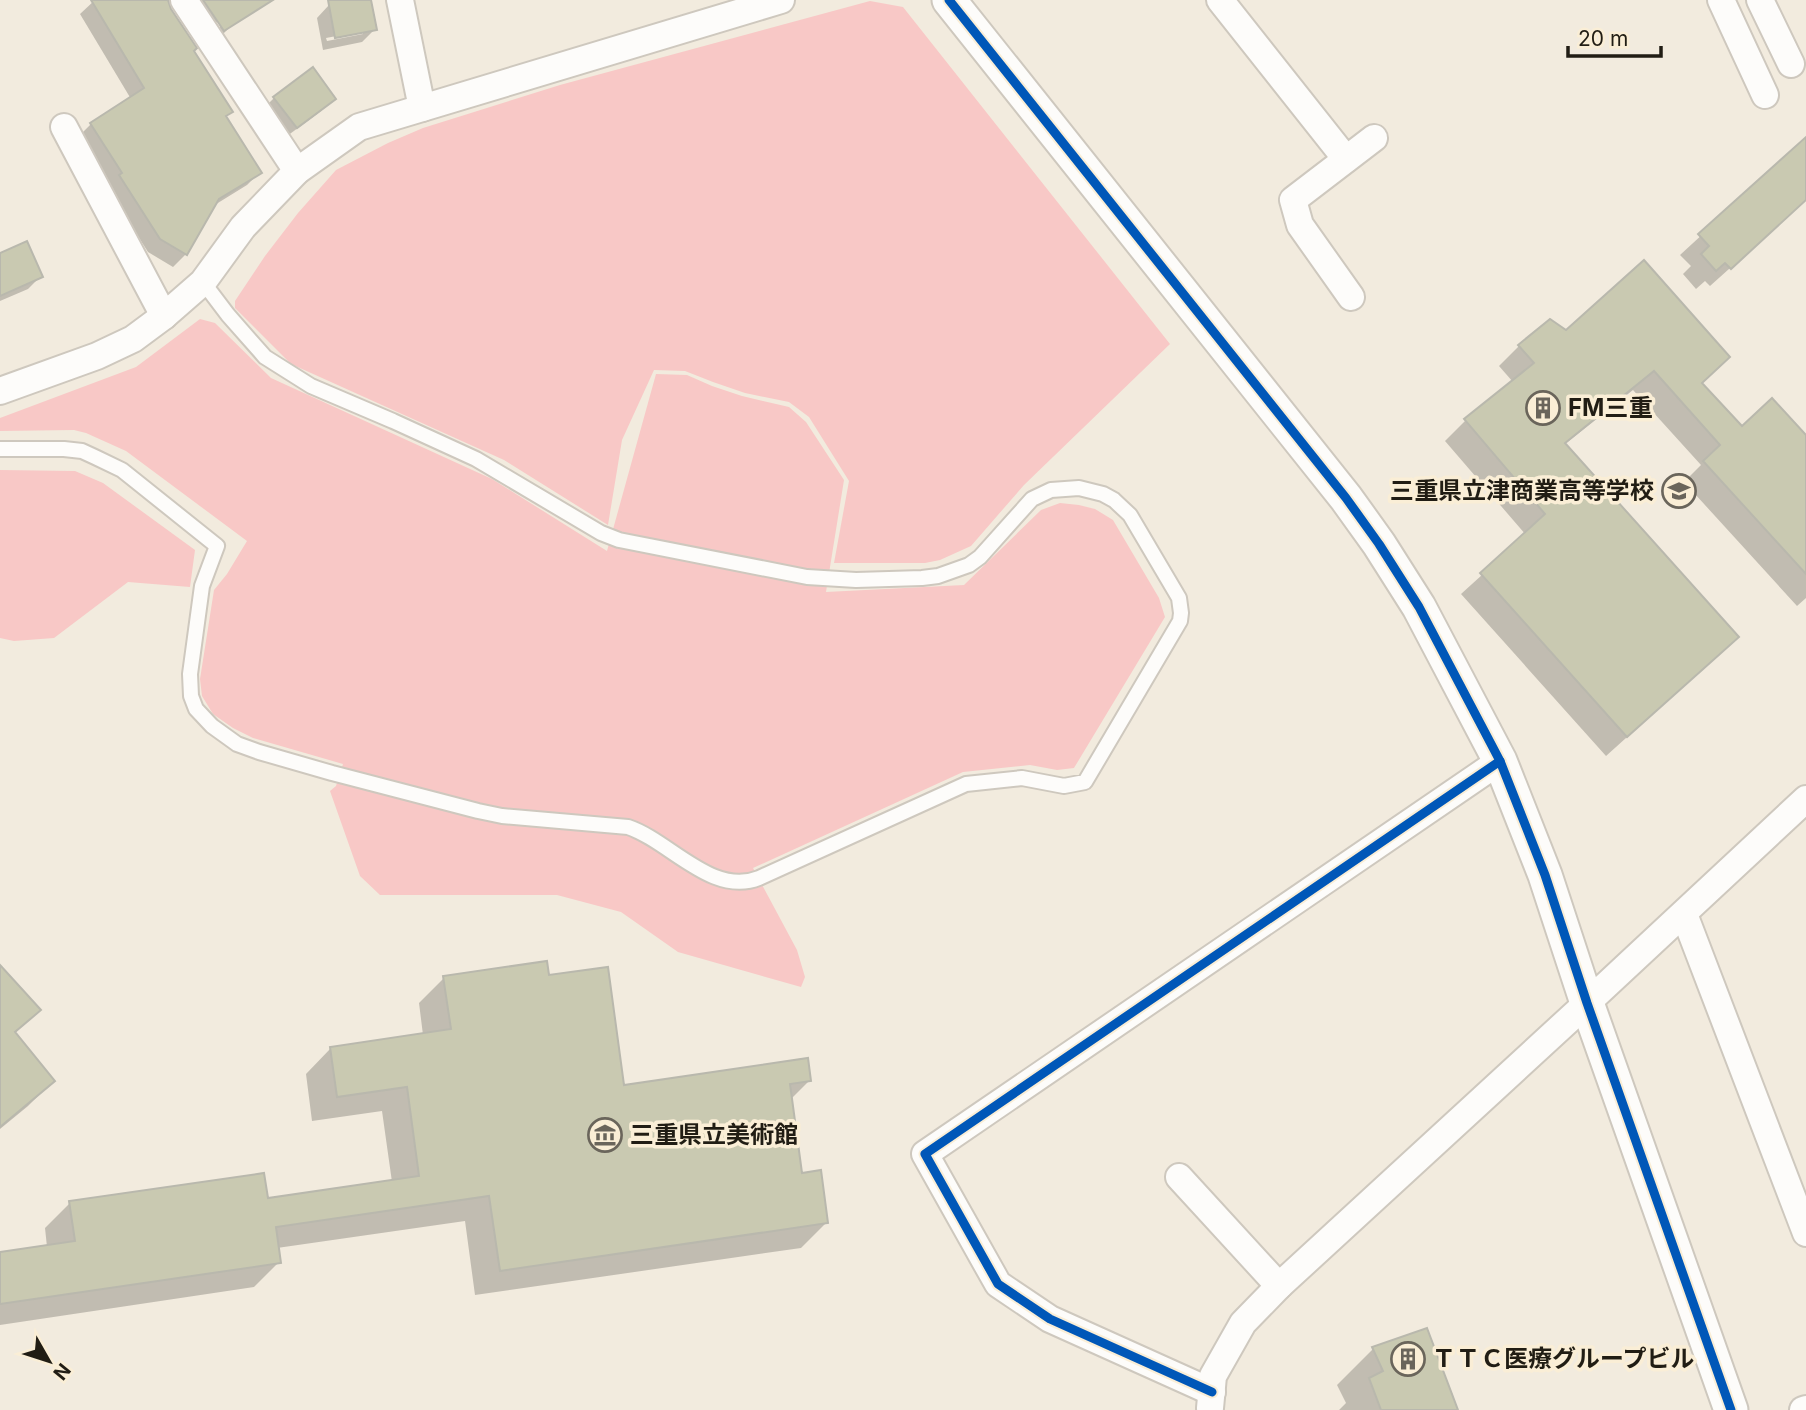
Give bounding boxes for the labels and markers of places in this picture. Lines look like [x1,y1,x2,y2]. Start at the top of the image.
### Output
building icon: FM三重 [1524,389,1562,427]
place label: FM三重 [1568,393,1652,422]
school or university icon: 三重県立津商業高等学校 [1660,472,1698,510]
place label: 三重県立津商業高等学校 [1390,476,1654,505]
museum icon: 三重県立美術館 [586,1116,624,1154]
place label: 三重県立美術館 [630,1120,798,1149]
building icon: ＴＴＣ医療グループビル [1389,1340,1427,1378]
place label: ＴＴＣ医療グループビル [1432,1344,1695,1373]

